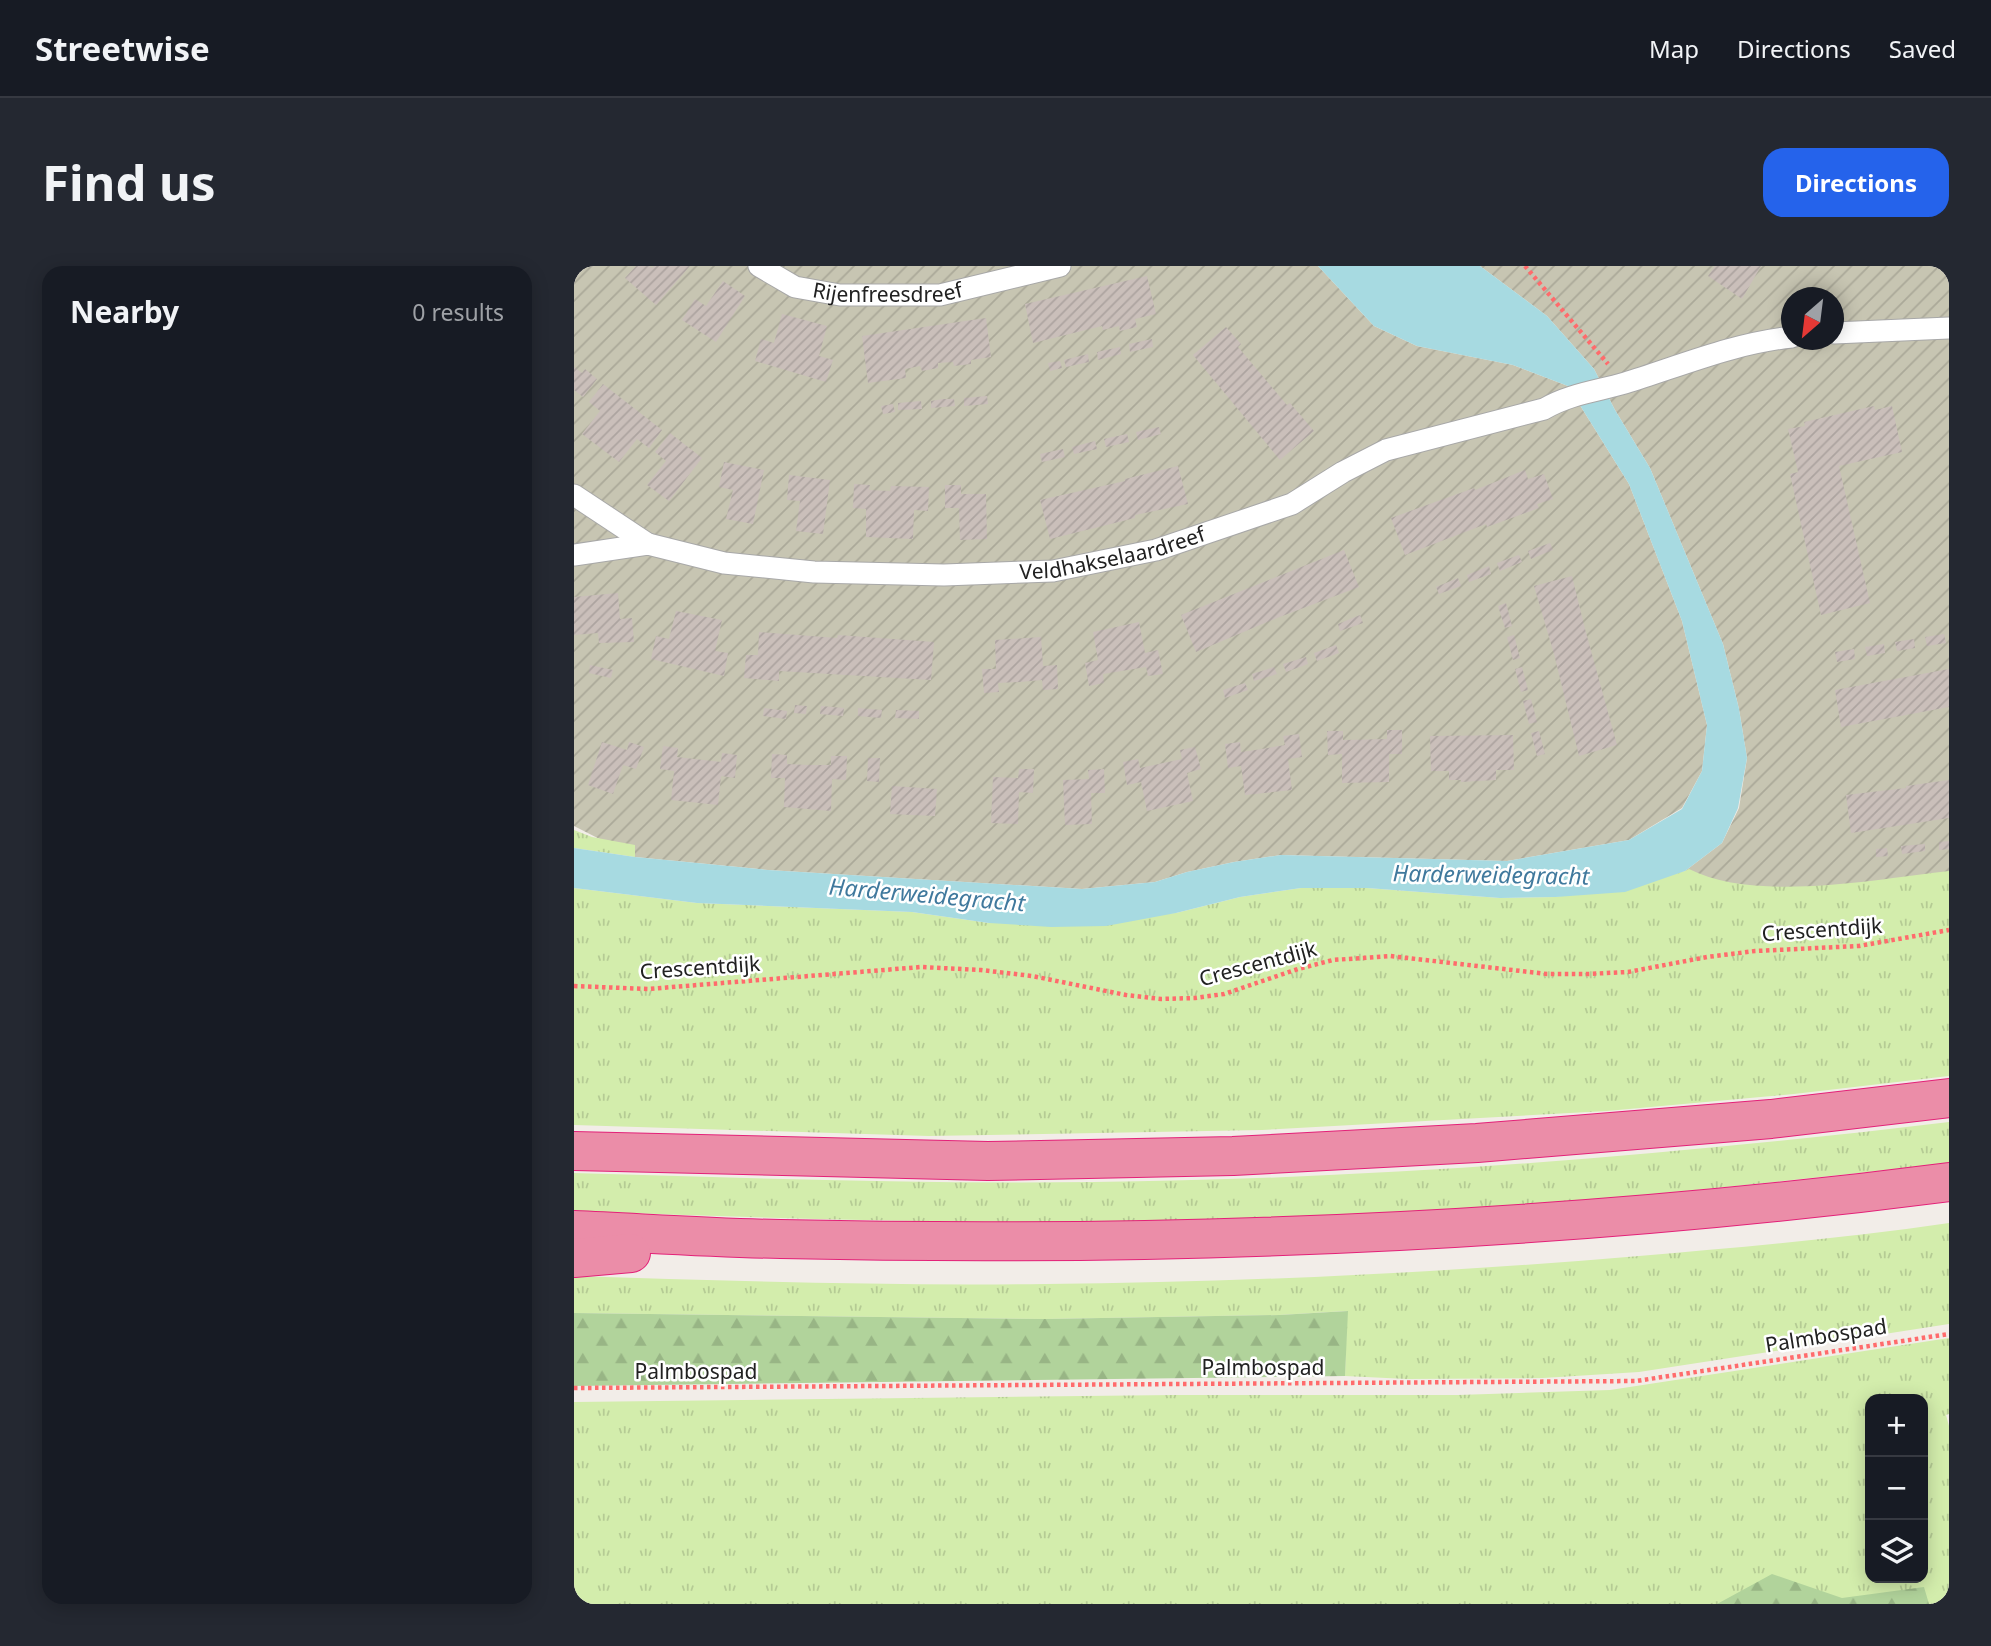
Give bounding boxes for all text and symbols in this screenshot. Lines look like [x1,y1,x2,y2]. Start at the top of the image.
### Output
text: Streetwise [35,26,210,71]
text: Map [1649,32,1699,65]
text: Directions [1737,32,1851,65]
text: Saved [1889,32,1956,65]
button: Directions [1763,148,1949,217]
text: Find us [42,149,216,215]
street label: Rijenfreesdreef [811,275,967,308]
north arrow [1781,287,1844,350]
text: Nearby [70,291,179,332]
text: 0 results [412,296,504,328]
street label: Veldhakselaardreef [1019,519,1210,585]
water label: Harderweidegracht [1392,856,1591,892]
water label: Harderweidegracht [828,869,1028,919]
street label: Crescentdijk [1761,911,1884,947]
street label: Crescentdijk [1196,934,1320,992]
street label: Crescentdijk [639,949,762,985]
street label: Palmbospad [1763,1312,1889,1358]
street label: Palmbospad [1202,1353,1324,1381]
street label: Palmbospad [635,1357,757,1385]
map controls [1865,1394,1928,1583]
button: + [1865,1394,1928,1457]
button: − [1865,1457,1928,1520]
button: layers [1865,1520,1928,1583]

